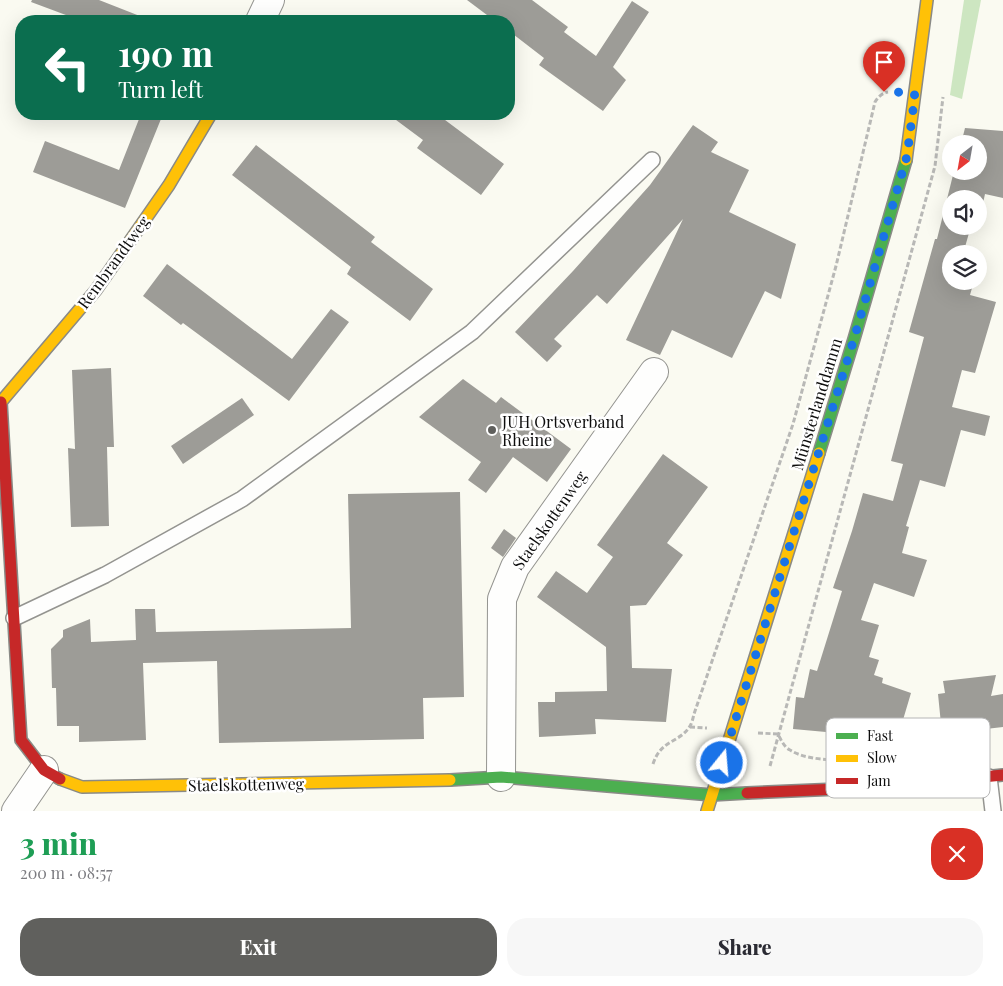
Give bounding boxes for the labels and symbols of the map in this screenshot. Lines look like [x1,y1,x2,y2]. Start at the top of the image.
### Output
pin [863,41,905,92]
north arrow [942,135,988,180]
street label: Rembrandtweg [72,211,154,313]
street label: Münsterlanddamm [786,335,846,473]
place label: JUH Ortsverband Rheine [501,411,624,450]
marker: JUH Ortsverband Rheine [486,424,498,436]
street label: Staelskottenweg [507,466,591,574]
legend [826,718,990,798]
text: Fast [867,726,894,745]
position arrow [695,736,747,788]
text: Slow [867,748,897,767]
text: Jam [866,771,891,790]
street label: Staelskottenweg [188,772,305,796]

